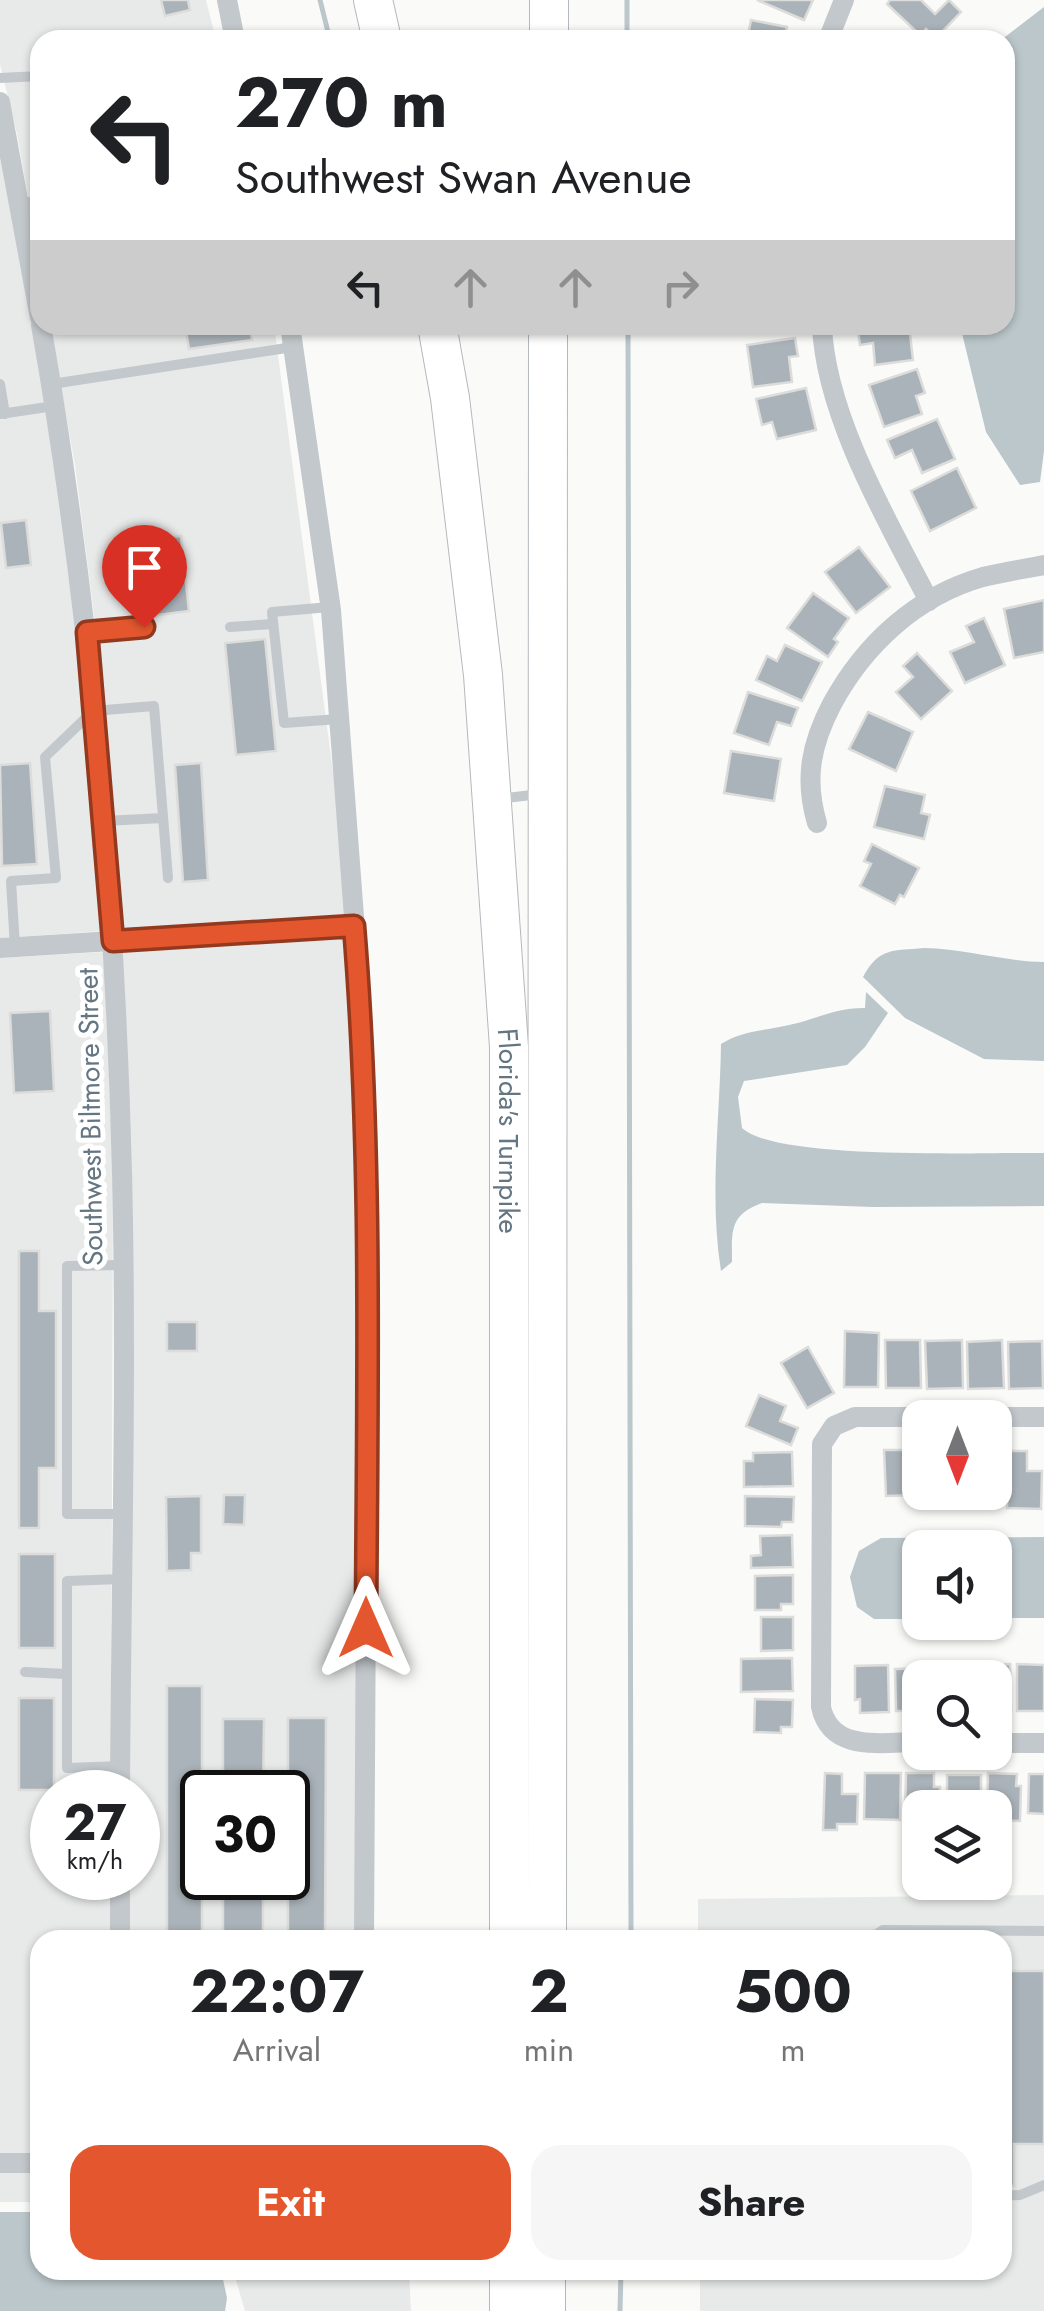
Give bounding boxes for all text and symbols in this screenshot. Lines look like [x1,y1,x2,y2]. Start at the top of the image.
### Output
text: 270 m [235,52,448,153]
icon: left [70,70,200,200]
text: Southwest Swan Avenue [235,145,692,210]
icon: left [338,260,393,315]
icon: ahead [443,260,498,315]
icon: ahead [548,260,603,315]
icon: right [653,260,708,315]
pin [102,525,187,628]
icon: arrive [117,540,172,595]
street label: Southwest Biltmore Street [67,967,114,1266]
street label: Florida's Turnpike [487,1027,529,1234]
north arrow [902,1400,1012,1510]
map controls [902,1400,1012,1900]
button: sound [902,1530,1012,1640]
position arrow [314,1576,418,1680]
button: search [902,1660,1012,1770]
speed limit sign: 30 [180,1770,310,1900]
text: 27 [64,1786,126,1859]
button: layers [902,1790,1012,1900]
text: km/h [67,1842,123,1878]
text: 22:07 [190,1948,364,2035]
text: 2 [529,1948,569,2035]
text: 500 [734,1948,852,2035]
text: Arrival [233,2027,321,2073]
text: min [524,2027,574,2073]
text: m [780,2027,805,2073]
button: Exit [70,2145,511,2260]
button: Share [531,2145,972,2260]

